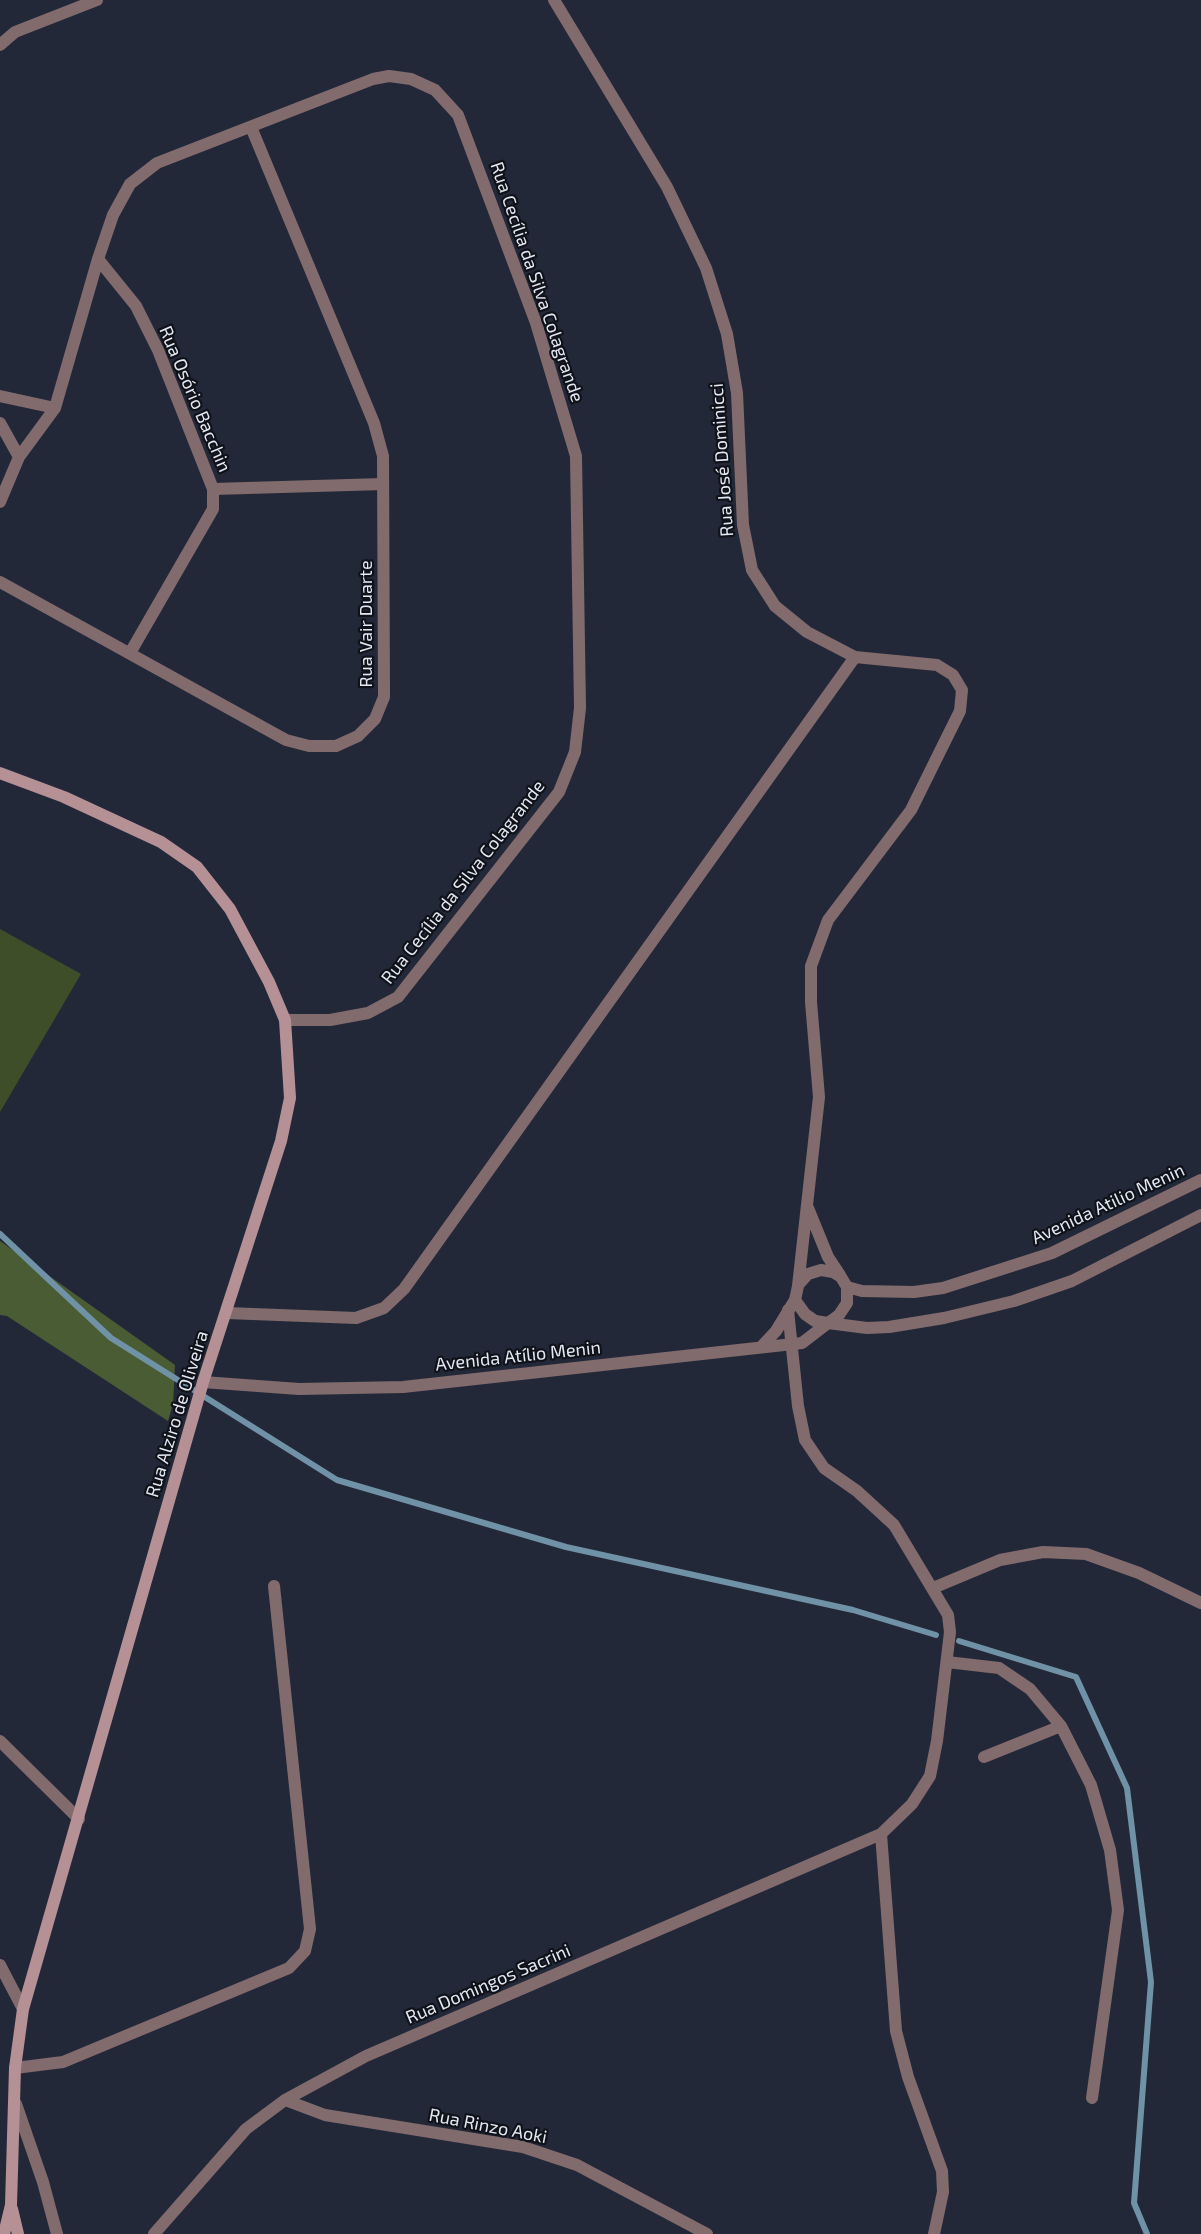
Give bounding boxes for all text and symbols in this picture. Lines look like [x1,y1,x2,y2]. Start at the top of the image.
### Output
street label: Rua Cecília da Silva Colagrande [486,159,588,405]
street label: Rua Osório Bacchin [154,323,236,475]
street label: Rua José Dominicci [706,383,738,537]
street label: Rua Vair Duarte [355,560,377,688]
street label: Rua Cecília da Silva Colagrande [377,776,549,988]
street label: Avenida Atilio Menin [1028,1159,1188,1249]
street label: Rua Alziro de Oliveira [141,1328,213,1500]
street label: Avenida Atílio Menin [434,1337,602,1375]
street label: Rua Domingos Sacrini [402,1940,574,2028]
street label: Rua Rinzo Aoki [427,2104,549,2148]

